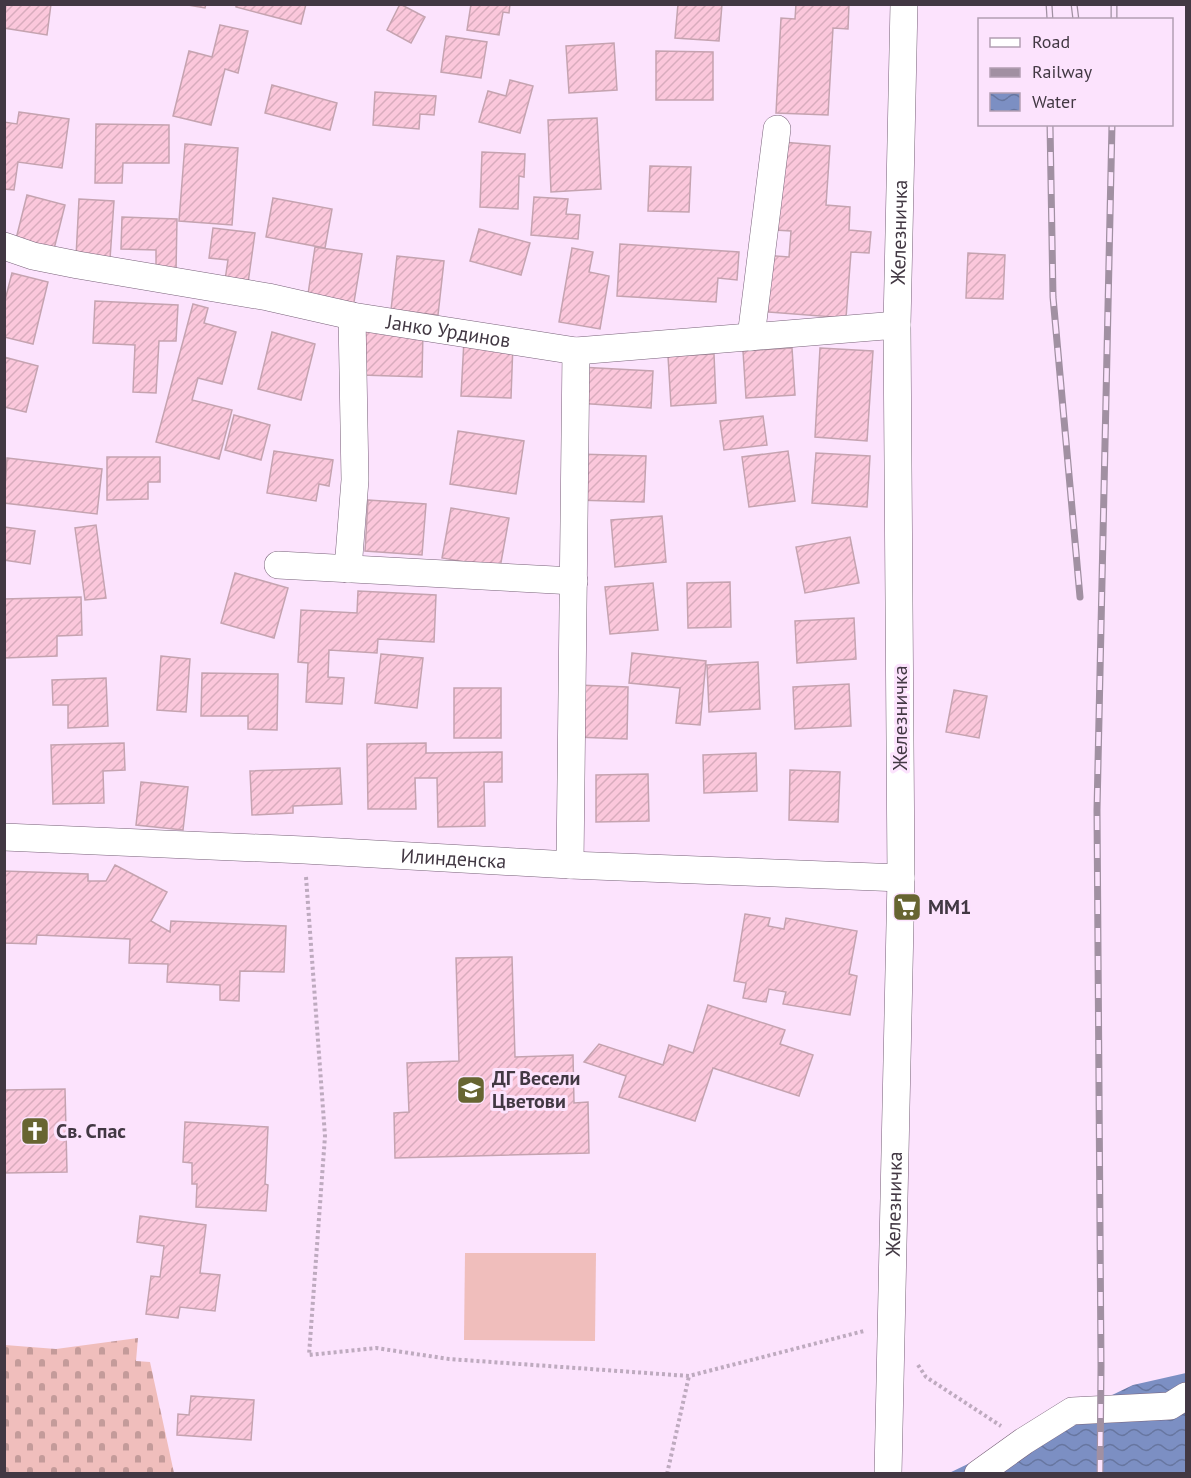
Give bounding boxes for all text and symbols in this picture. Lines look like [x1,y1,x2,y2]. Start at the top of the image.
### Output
legend [978,18,1173,126]
text: Road [1032,30,1070,53]
text: Railway [1032,60,1093,83]
text: Water [1032,90,1076,113]
street label: Железничка [885,179,913,286]
street label: Јанко Урдинов [384,308,512,354]
street label: Железничка [887,665,913,772]
street label: Илинденска [400,842,507,874]
supermarket icon: MM1 [891,891,923,923]
place label: MM1 [928,894,971,920]
place label: ДГ Весели Цветови [492,1065,581,1114]
school or university icon: ДГ Весели Цветови [455,1074,487,1106]
church icon: Св. Спас [19,1115,51,1147]
place label: Св. Спас [56,1118,126,1144]
street label: Железничка [880,1151,908,1258]

